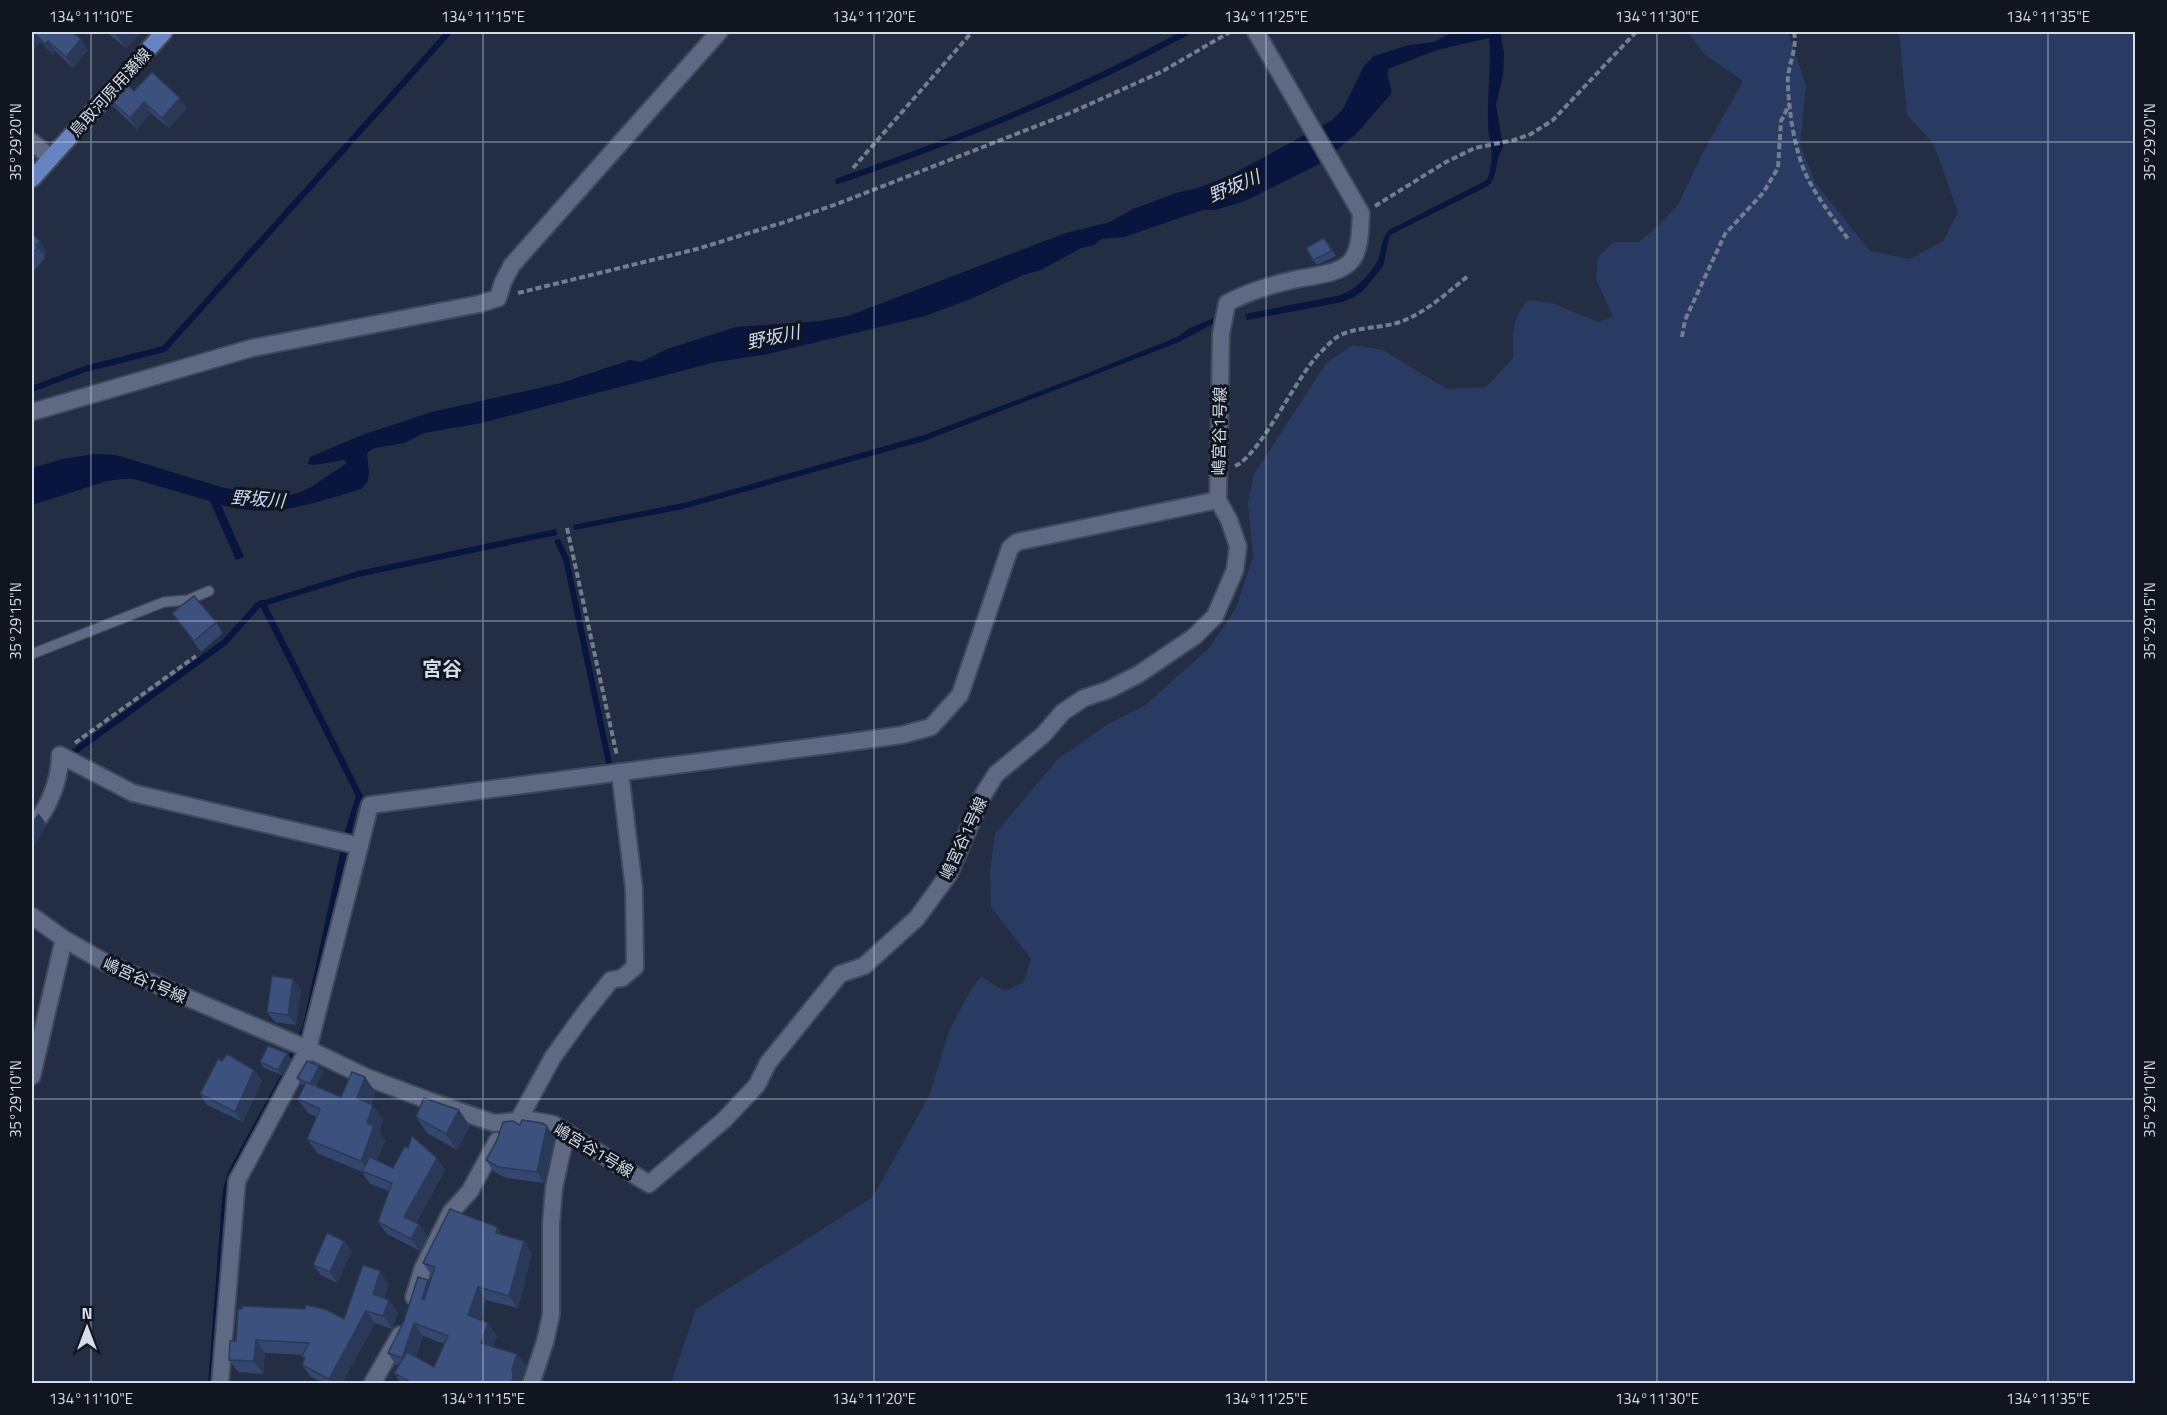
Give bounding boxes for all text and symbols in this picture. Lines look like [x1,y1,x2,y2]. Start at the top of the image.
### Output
text: 134°11'10"E [49,5,133,28]
text: 134°11'15"E [441,5,525,28]
text: 134°11'20"E [832,5,916,28]
text: 134°11'25"E [1224,5,1308,28]
text: 134°11'30"E [1615,5,1699,28]
text: 134°11'35"E [2006,5,2090,28]
street label: 鳥取河原用瀬線 [64,42,156,142]
text: 35°29'20"N [4,103,27,181]
text: 35°29'20"N [2138,103,2161,181]
water label: 野坂川 [1204,162,1266,209]
water label: 野坂川 [744,318,804,356]
street label: 嶋宮谷1号線 [1206,386,1232,476]
water label: 野坂川 [230,484,288,514]
text: 35°29'15"N [4,582,27,660]
text: 35°29'15"N [2138,582,2161,660]
district label: 宮谷 [422,653,462,684]
street label: 嶋宮谷1号線 [933,793,993,883]
street label: 嶋宮谷1号線 [99,951,191,1009]
text: 35°29'10"N [4,1060,27,1138]
text: 35°29'10"N [2138,1060,2161,1138]
street label: 嶋宮谷1号線 [550,1117,638,1183]
north arrow [57,1298,117,1358]
text: N [81,1301,93,1325]
text: 134°11'10"E [49,1387,133,1410]
text: 134°11'15"E [441,1387,525,1410]
text: 134°11'20"E [832,1387,916,1410]
text: 134°11'25"E [1224,1387,1308,1410]
text: 134°11'30"E [1615,1387,1699,1410]
text: 134°11'35"E [2006,1387,2090,1410]

